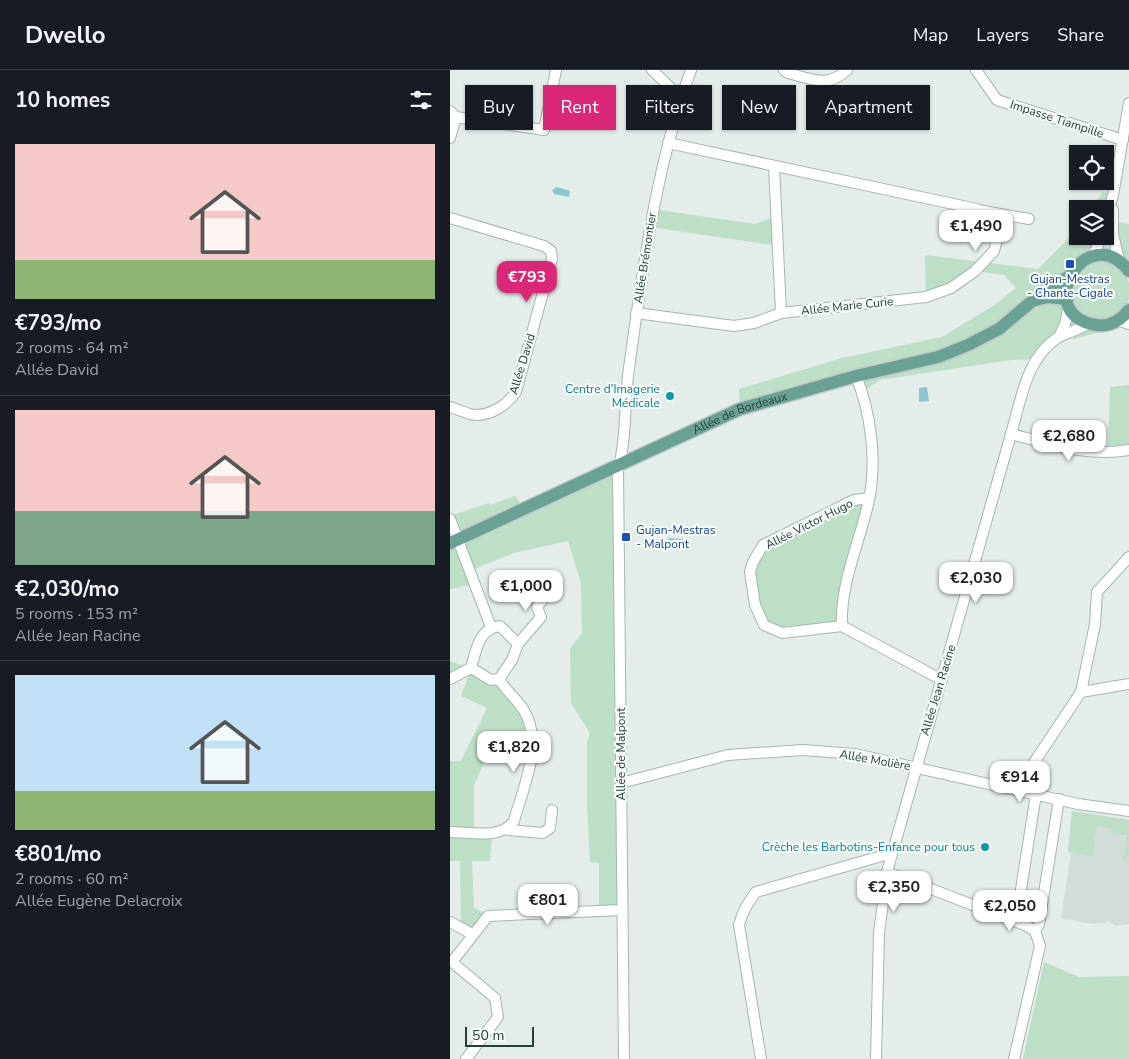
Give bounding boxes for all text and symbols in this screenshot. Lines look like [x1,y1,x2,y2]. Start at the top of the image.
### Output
text: Dwello [25,19,106,51]
text: Map [913,23,948,47]
text: Layers [976,23,1029,47]
text: Share [1057,23,1104,47]
chip: Buy [465,85,533,130]
chip: Rent [543,85,616,130]
chip: Filters [626,85,712,130]
chip: New [722,85,796,130]
chip: Apartment [806,85,930,130]
text: 10 homes [15,86,110,114]
icon: filters [407,86,435,114]
street label: Impasse Tiampille [1008,96,1106,142]
map controls [1069,145,1114,245]
button: locate [1069,145,1114,190]
icon: home [180,177,270,267]
button: layers [1069,200,1114,245]
pin: €1,490 [935,210,1017,252]
street label: Allée Brémontier [630,211,660,305]
text: €1,490 [950,215,1002,237]
marker: Gujan-Mestras - Chante-Cigale [1064,258,1076,270]
pin: €793 [497,260,557,303]
text: €793 [508,266,546,288]
place label: Gujan-Mestras - Chante-Cigale [1027,271,1113,301]
street label: Allée Marie Curie [800,293,894,319]
text: €793/mo [15,309,101,337]
street label: Allée David [505,332,539,396]
text: 2 rooms · 64 m² [15,337,128,359]
text: Allée David [15,359,99,381]
place label: Centre d'Imagerie Médicale [565,381,660,411]
street label: Allée de Bordeaux [690,388,790,438]
marker: Centre d'Imagerie Médicale [664,390,676,402]
pin: €2,680 [1028,420,1110,462]
text: €2,680 [1043,425,1095,447]
icon: home [180,442,270,532]
street label: Allée Victor Hugo [763,495,856,553]
place label: Gujan-Mestras - Malpont [636,522,716,552]
marker: Gujan-Mestras - Malpont [620,531,632,543]
pin: €2,030 [935,562,1017,604]
text: €2,030 [950,567,1002,589]
pin: €1,000 [485,570,567,612]
text: €2,030/mo [15,575,119,603]
text: €1,000 [500,575,552,597]
text: 5 rooms · 153 m² [15,603,138,625]
text: Allée Jean Racine [15,625,140,647]
street label: Allée Jean Racine [917,643,959,737]
icon: home [180,707,270,797]
street label: Allée de Malpont [613,707,629,800]
pin: €1,820 [473,730,555,773]
text: €1,820 [488,736,540,758]
street label: Allée Molière [838,746,912,774]
pin: €914 [990,760,1050,803]
text: €914 [1001,766,1039,788]
place label: Crèche les Barbotins-Enfance pour tous [762,839,975,855]
text: €801/mo [15,840,101,868]
marker: Crèche les Barbotins-Enfance pour tous [979,841,991,853]
text: 2 rooms · 60 m² [15,868,128,890]
pin: €2,350 [853,870,935,913]
text: €2,350 [868,876,920,898]
pin: €801 [518,884,578,926]
text: €801 [529,889,567,911]
text: Allée Eugène Delacroix [15,890,183,912]
pin: €2,050 [969,890,1051,932]
text: €2,050 [984,895,1036,917]
scale bar [465,1024,534,1047]
text: 50 m [472,1026,504,1045]

